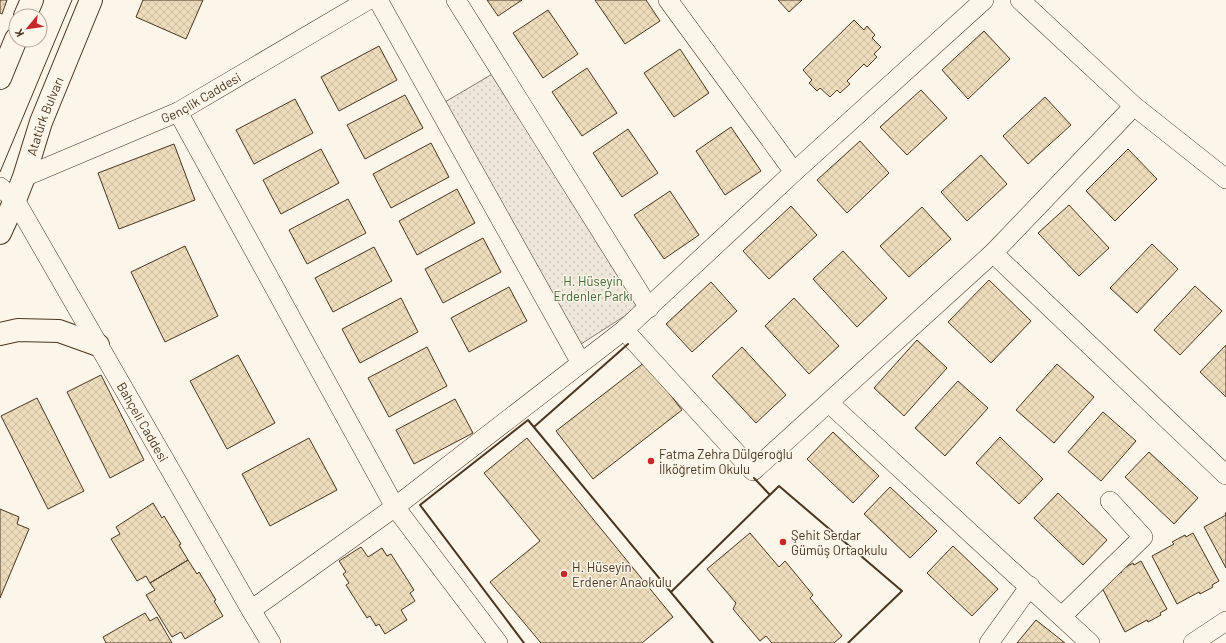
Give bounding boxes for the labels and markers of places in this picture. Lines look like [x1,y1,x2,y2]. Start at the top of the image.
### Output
place label: Fatma Zehra Dülgeroğlu İlköğretim Okulu [659,446,793,477]
marker: Fatma Zehra Dülgeroğlu İlköğretim Okulu [646,456,656,466]
place label: Şehit Serdar Gümüş Ortaokulu [791,527,888,558]
marker: Şehit Serdar Gümüş Ortaokulu [778,537,788,547]
place label: H. Hüseyin Erdener Anaokulu [572,559,672,590]
marker: H. Hüseyin Erdener Anaokulu [559,569,569,579]

